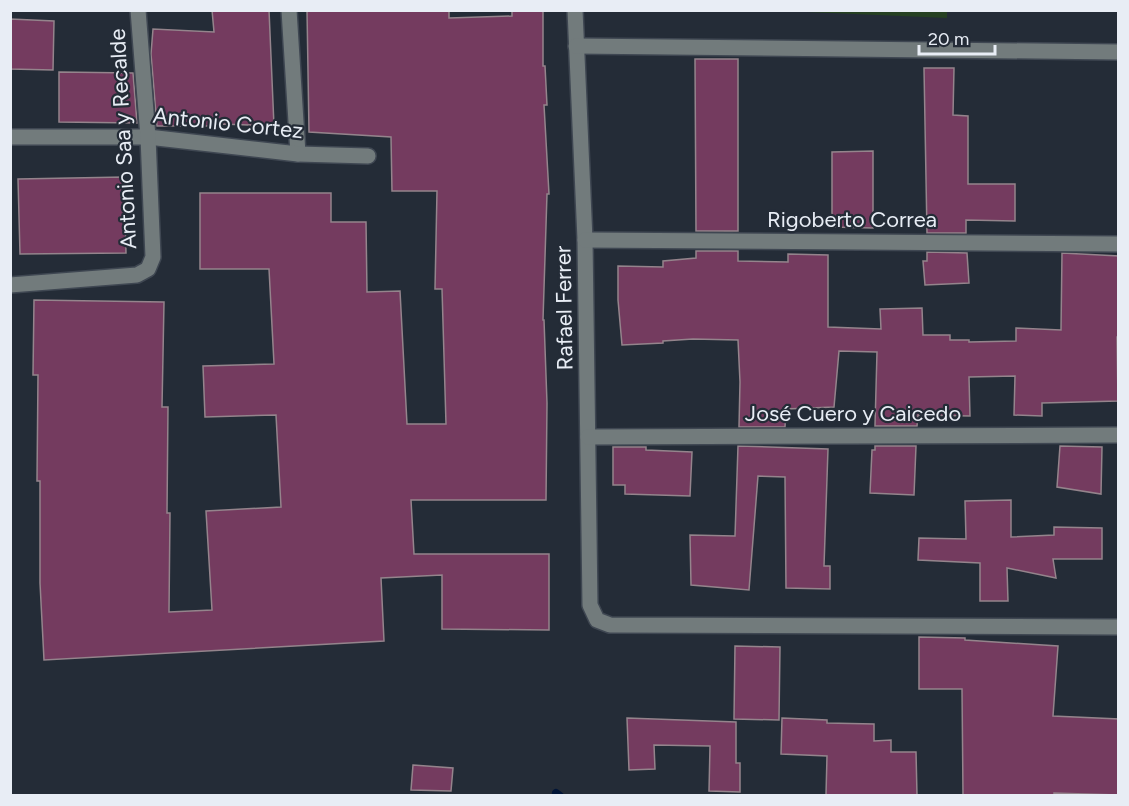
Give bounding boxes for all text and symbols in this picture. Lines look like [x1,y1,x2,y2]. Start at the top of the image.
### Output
scale bar [919,18,996,56]
street label: Antonio Saa y Recalde [104,28,142,250]
text: 20 m [928,28,969,50]
street label: Antonio Cortez [152,102,304,144]
street label: Rigoberto Correa [767,206,937,233]
street label: Rafael Ferrer [549,245,579,371]
street label: José Cuero y Caicedo [745,400,961,427]

